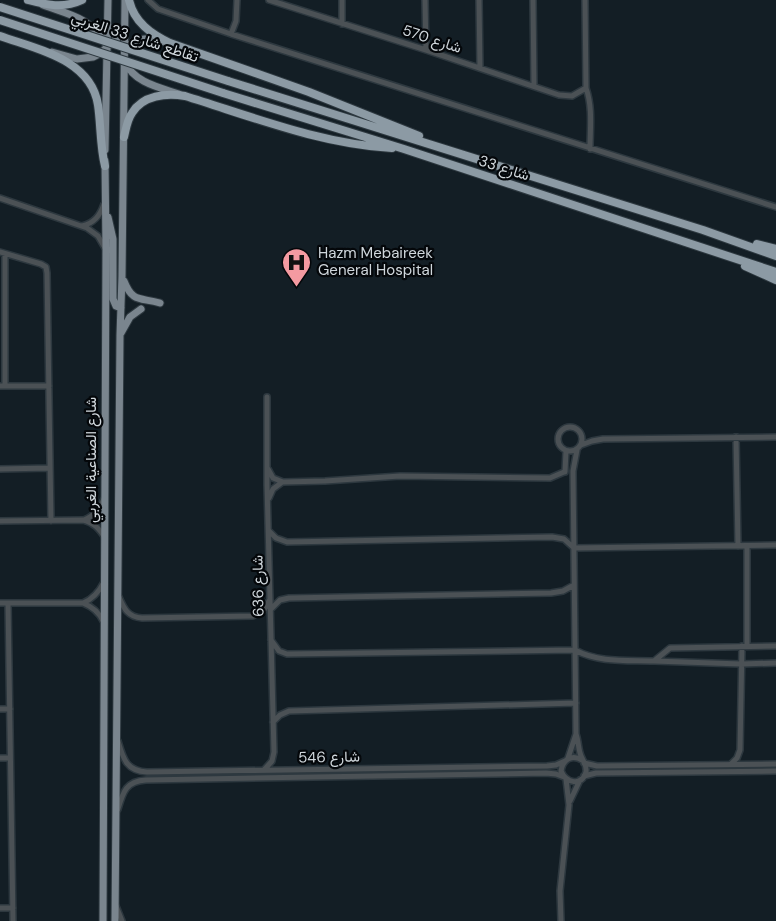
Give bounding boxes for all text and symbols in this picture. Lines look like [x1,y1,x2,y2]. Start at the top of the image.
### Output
street label: تقاطع شارع 33 الغربي [68,7,201,70]
street label: شارع 570 [400,20,464,59]
street label: شارع 33 [476,150,532,187]
place label: Hazm Mebaireek General Hospital [318,243,433,280]
hospital icon: Hazm Mebaireek General Hospital [281,246,313,288]
street label: شارع الصناعية الغربي [81,397,104,523]
street label: شارع 636 [247,555,270,617]
street label: شارع 546 [298,746,360,769]

